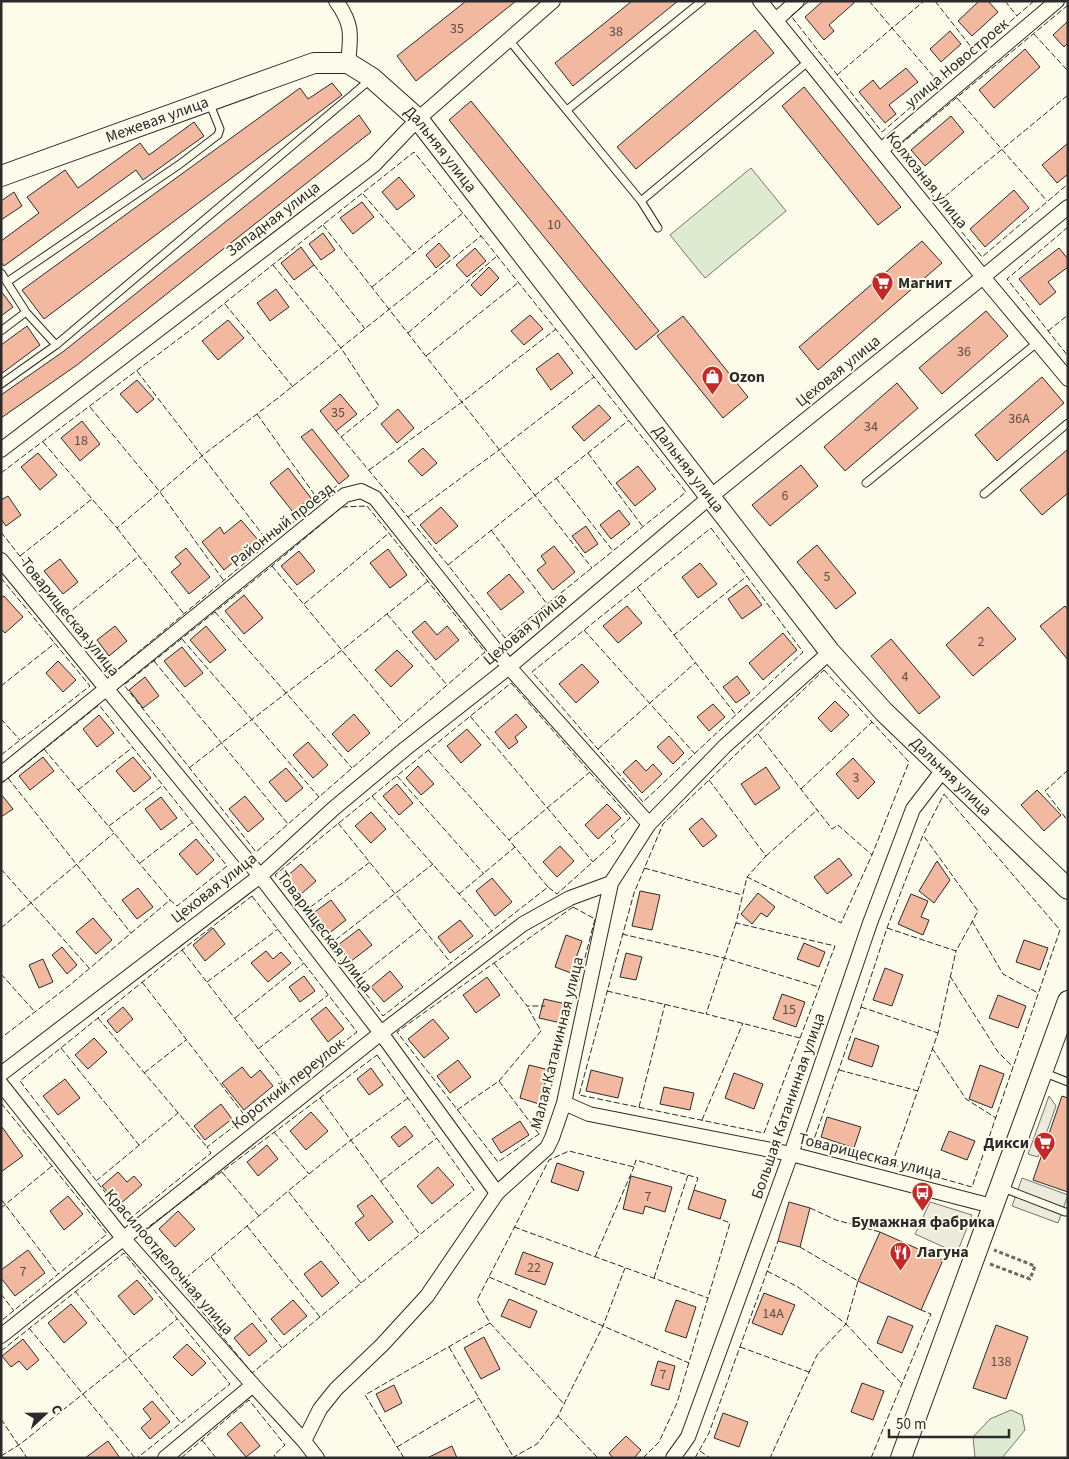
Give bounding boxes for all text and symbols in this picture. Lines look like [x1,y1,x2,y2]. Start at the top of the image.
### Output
street label: улица Новостроек [901,13,1014,113]
house number: 35 [450,19,464,39]
house number: 38 [609,22,623,42]
street label: Межевая улица [103,91,212,148]
street label: Дальняя улица [399,101,482,197]
street label: Колхозная улица [881,127,973,233]
street label: Западная улица [221,176,325,262]
house number: 10 [547,215,561,235]
supermarket icon: Магнит [870,271,894,302]
place label: Магнит [898,272,952,294]
street label: Цеховая улица [791,330,885,412]
house number: 36 [957,342,971,362]
shop icon: Ozon [701,365,725,396]
place label: Ozon [729,366,765,388]
house number: 35 [331,403,345,423]
house number: 36А [1008,409,1030,429]
house number: 34 [864,417,878,437]
street label: Дальняя улица [648,421,729,517]
house number: 18 [74,431,88,451]
street label: Районный проезд [226,477,339,572]
house number: 6 [782,486,789,506]
street label: Товарищеская улица [15,553,125,681]
house number: 5 [824,567,831,587]
street label: Цеховая улица [478,587,572,671]
house number: 2 [978,632,985,652]
house number: 4 [902,667,909,687]
street label: Дальняя улица [905,732,997,821]
house number: 3 [853,768,860,788]
street label: Цеховая улица [167,848,261,928]
street label: Товарищеская улица [272,867,378,997]
street label: Малая Катанинная улица [525,954,589,1132]
house number: 15 [782,1000,796,1020]
street label: Большая Катанинная улица [746,1010,830,1202]
street label: Короткий переулок [227,1033,349,1135]
street label: Товарищеская улица [796,1128,944,1184]
supermarket icon: Дикси [1033,1131,1057,1162]
place label: Дикси [984,1132,1029,1154]
bus stop icon: Бумажная фабрика [911,1181,935,1212]
street label: Красилоотделочная улица [99,1184,239,1340]
house number: 7 [645,1187,652,1207]
place label: Бумажная фабрика [851,1211,995,1233]
restaurant icon: Лагуна [889,1240,913,1271]
place label: Лагуна [916,1241,969,1263]
house number: 22 [527,1258,541,1278]
house number: 7 [20,1262,27,1282]
house number: 14А [762,1304,784,1324]
house number: 138 [991,1352,1011,1372]
house number: 7 [660,1365,667,1385]
north arrow [20,1389,70,1439]
text: С [45,1402,67,1417]
scale bar [889,1406,1009,1438]
text: 50 m [896,1414,926,1435]

